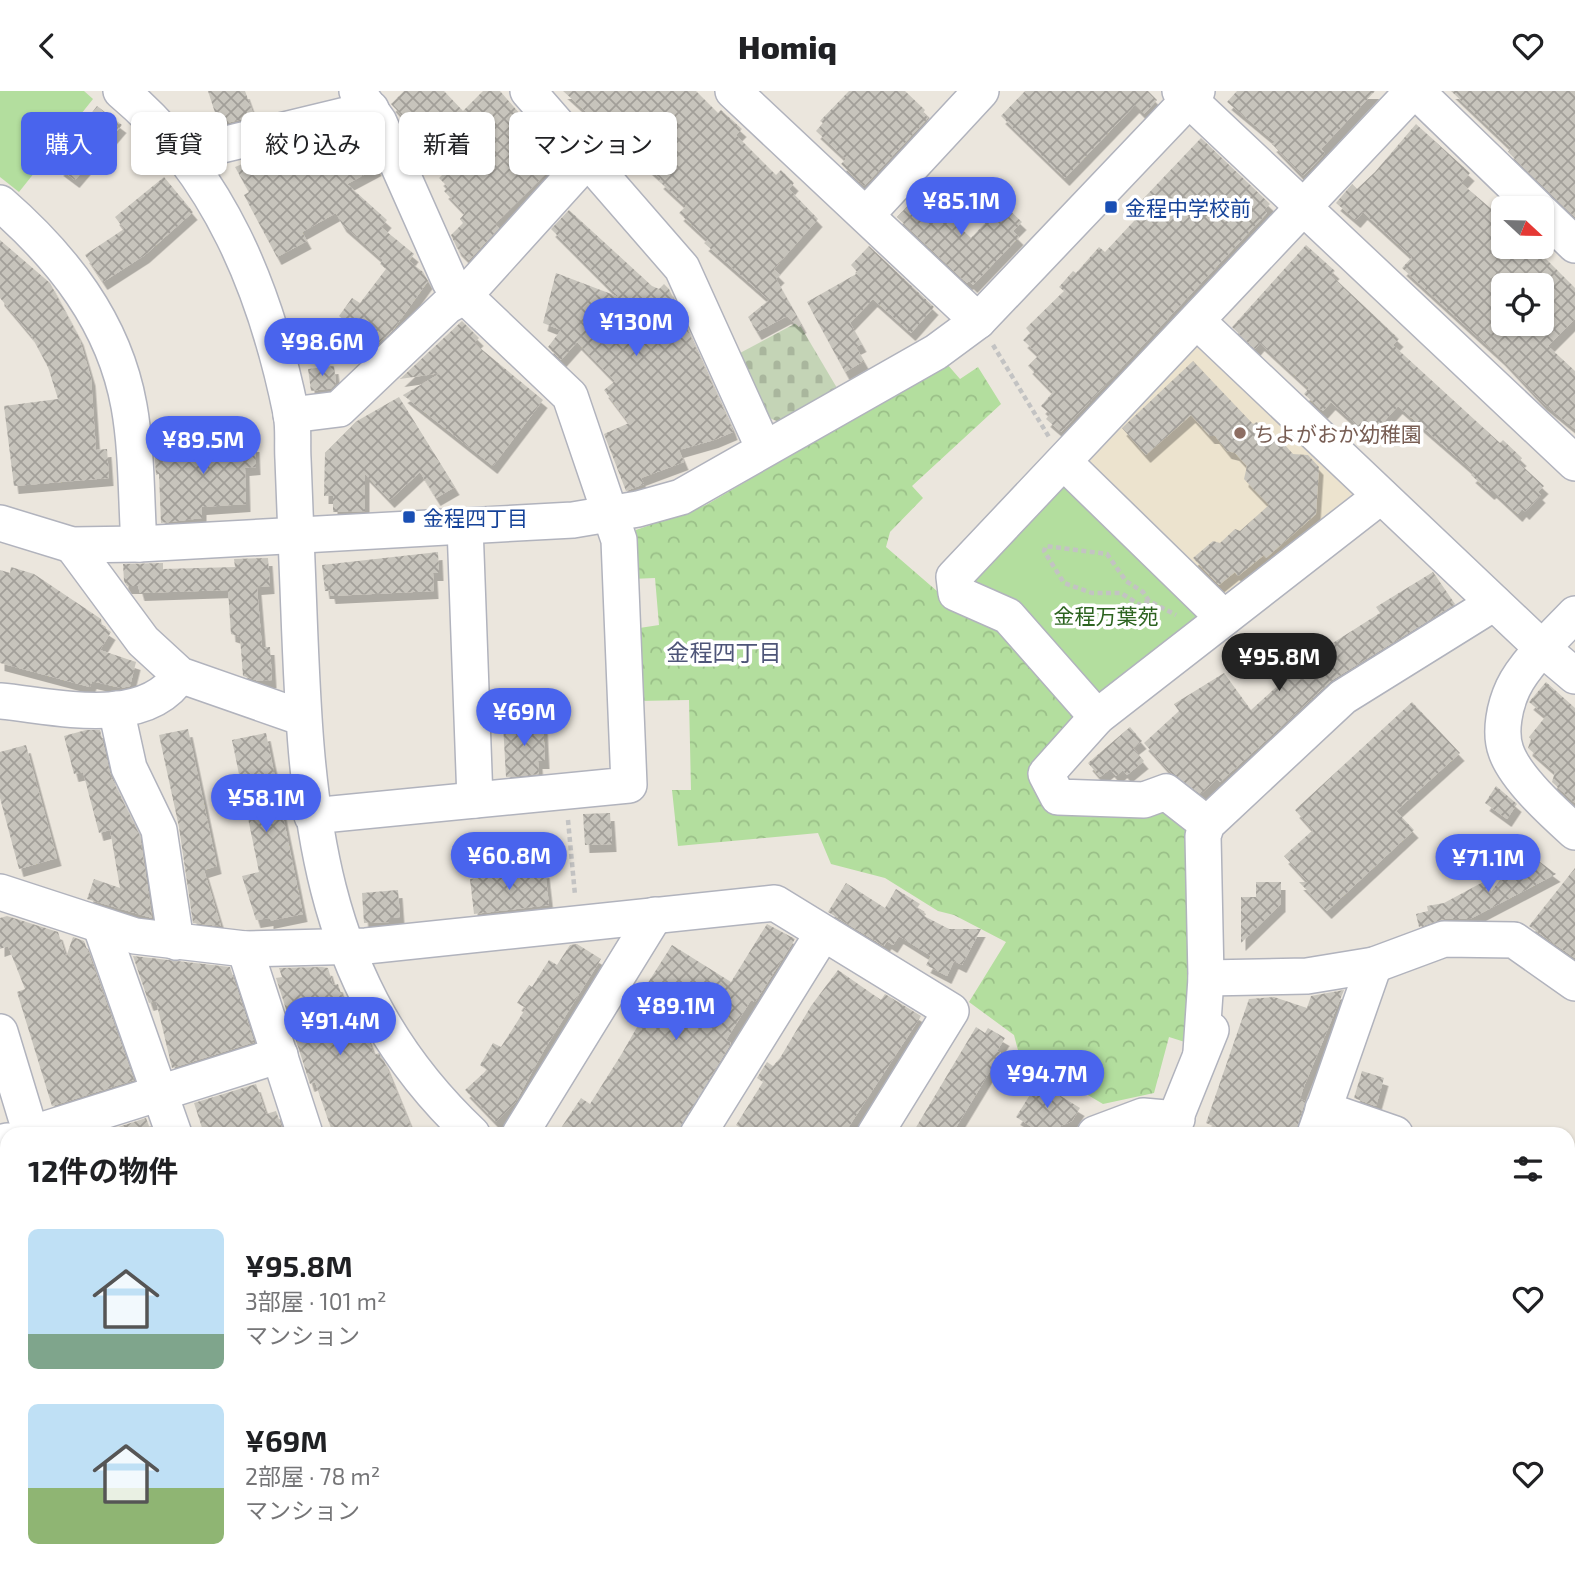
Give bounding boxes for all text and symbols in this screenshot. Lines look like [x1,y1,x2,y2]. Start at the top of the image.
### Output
icon: back [28,27,66,65]
text: Homiq [738,27,837,65]
icon: heart [1509,27,1547,65]
chip: 購入 [21,112,117,175]
chip: 賃貸 [131,112,227,175]
chip: 絞り込み [241,112,385,175]
chip: 新着 [399,112,495,175]
chip: マンション [509,112,677,175]
pin: ¥85.1M [904,177,1018,237]
text: ¥85.1M [922,186,1000,214]
place label: 金程中学校前 [1125,195,1251,220]
north arrow [1491,196,1554,259]
map controls [1491,196,1554,336]
marker: 金程中学校前 [1103,199,1119,215]
button: locate [1491,273,1554,336]
pin: ¥130M [587,299,685,358]
text: ¥130M [599,307,673,335]
pin: ¥98.6M [265,319,379,378]
text: ¥98.6M [280,327,364,355]
pin: ¥89.5M [146,417,260,476]
place label: ちよがおか幼稚園 [1254,421,1422,446]
text: ¥89.5M [162,425,244,453]
marker: ちよがおか幼稚園 [1232,425,1248,441]
place label: 金程四丁目 [423,505,528,530]
marker: 金程四丁目 [401,509,417,525]
park label: 金程万葉苑 [1054,603,1159,628]
pin: ¥95.8M [1222,633,1336,693]
district label: 金程四丁目 [667,638,782,666]
text: ¥95.8M [1238,642,1320,670]
pin: ¥69M [483,689,565,748]
text: ¥69M [492,697,556,725]
pin: ¥58.1M [209,775,323,834]
text: ¥58.1M [227,783,305,811]
pin: ¥60.8M [452,833,566,892]
pin: ¥71.1M [1431,835,1545,894]
text: ¥60.8M [467,841,551,869]
text: ¥71.1M [1452,843,1524,871]
pin: ¥89.1M [619,983,733,1042]
text: ¥89.1M [637,991,715,1019]
pin: ¥91.4M [283,997,397,1057]
text: ¥91.4M [300,1006,380,1034]
pin: ¥94.7M [990,1051,1104,1110]
text: ¥94.7M [1006,1059,1088,1087]
icon: filters [1509,1150,1547,1188]
text: 12件の物件 [28,1152,178,1188]
text: ¥95.8M [245,1247,353,1283]
icon: home [84,1257,168,1341]
icon: heart [1509,1280,1547,1318]
text: 3部屋 · 101 m² [245,1287,386,1315]
text: マンション [245,1321,360,1349]
text: ¥69M [245,1422,328,1458]
icon: home [84,1432,168,1516]
icon: heart [1509,1455,1547,1493]
text: 2部屋 · 78 m² [245,1462,380,1490]
text: マンション [245,1496,360,1524]

